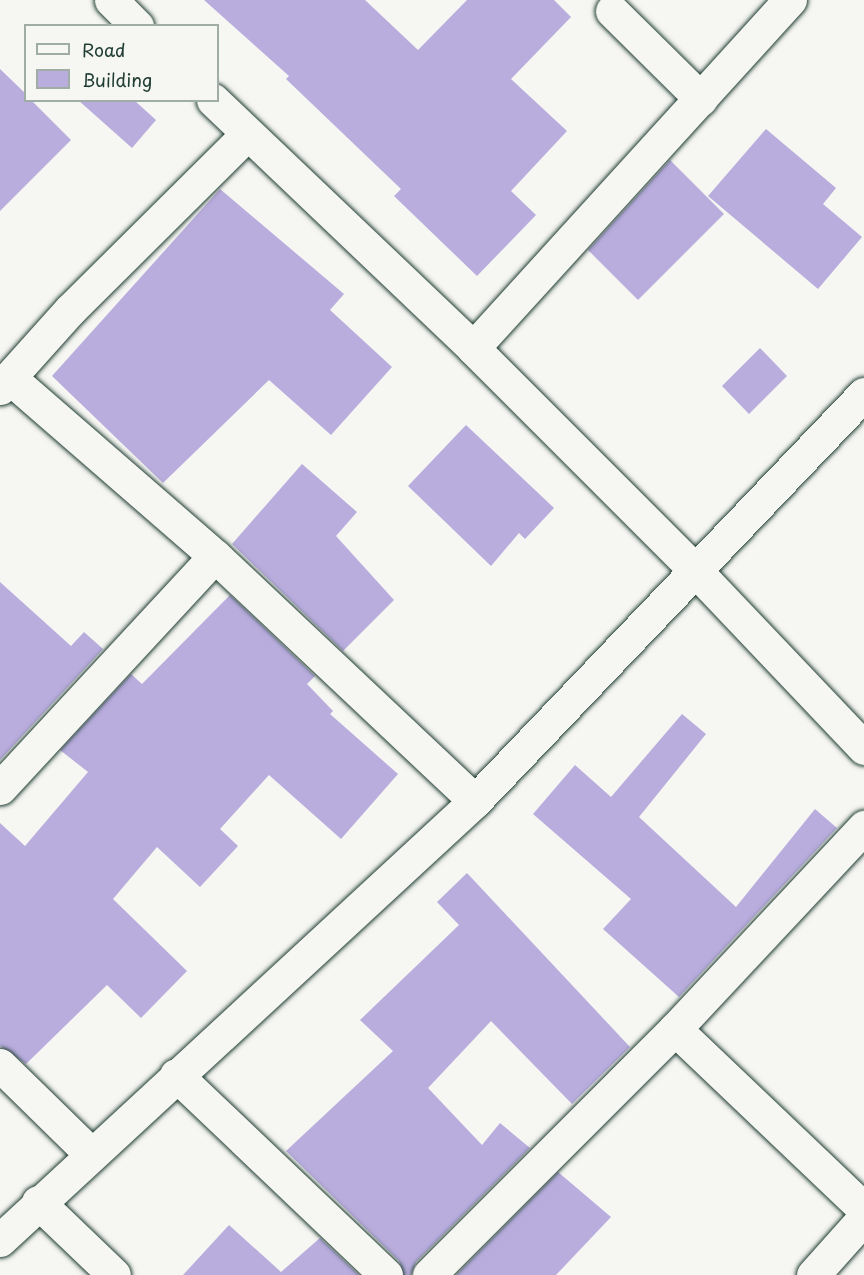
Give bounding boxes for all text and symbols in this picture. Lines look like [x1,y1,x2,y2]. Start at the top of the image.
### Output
legend [24,24,219,102]
text: Road [82,36,126,63]
text: Building [82,66,152,93]

